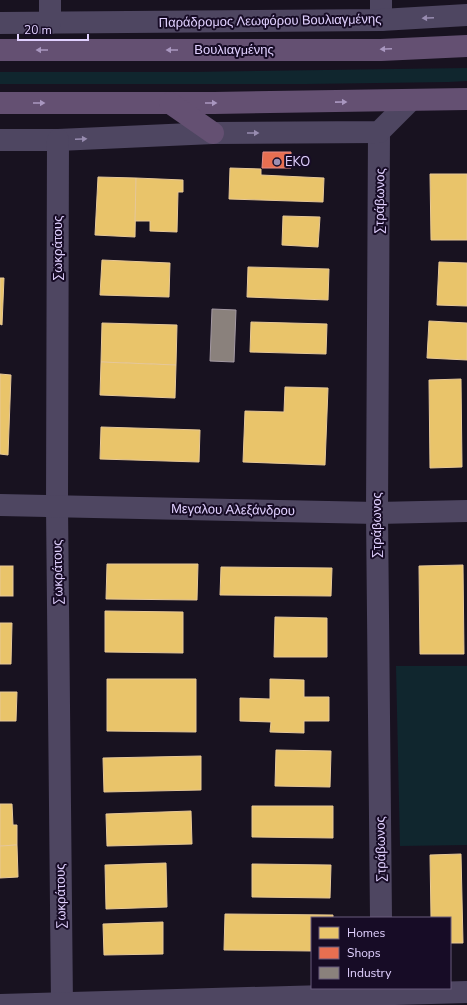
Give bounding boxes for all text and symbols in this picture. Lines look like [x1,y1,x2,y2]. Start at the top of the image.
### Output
street label: Παράδρομος Λεωφόρου Βουλιαγμένης [159,10,381,32]
one-way arrow [422,14,434,21]
scale bar [18,16,88,42]
text: 20 m [24,22,52,38]
street label: Βουλιαγμένης [194,41,274,59]
one-way arrow [380,46,392,53]
one-way arrow [35,47,48,53]
one-way arrow [165,47,178,53]
one-way arrow [335,98,347,105]
one-way arrow [33,100,46,106]
one-way arrow [205,100,218,106]
one-way arrow [247,130,260,136]
one-way arrow [75,136,88,142]
place label: EKO [285,153,310,171]
marker: EKO [272,157,282,167]
street label: Στράβωνος [370,168,390,234]
street label: Σωκράτους [49,216,67,280]
street label: Στράβωνος [368,492,386,558]
street label: Μεγαλου Αλεξάνδρου [171,500,295,520]
street label: Σωκράτους [48,539,68,605]
street label: Στράβωνος [371,816,391,882]
street label: Σωκράτους [51,863,71,929]
legend [311,917,451,989]
text: Homes [347,925,385,941]
text: Shops [347,945,381,961]
text: Industry [347,965,392,981]

